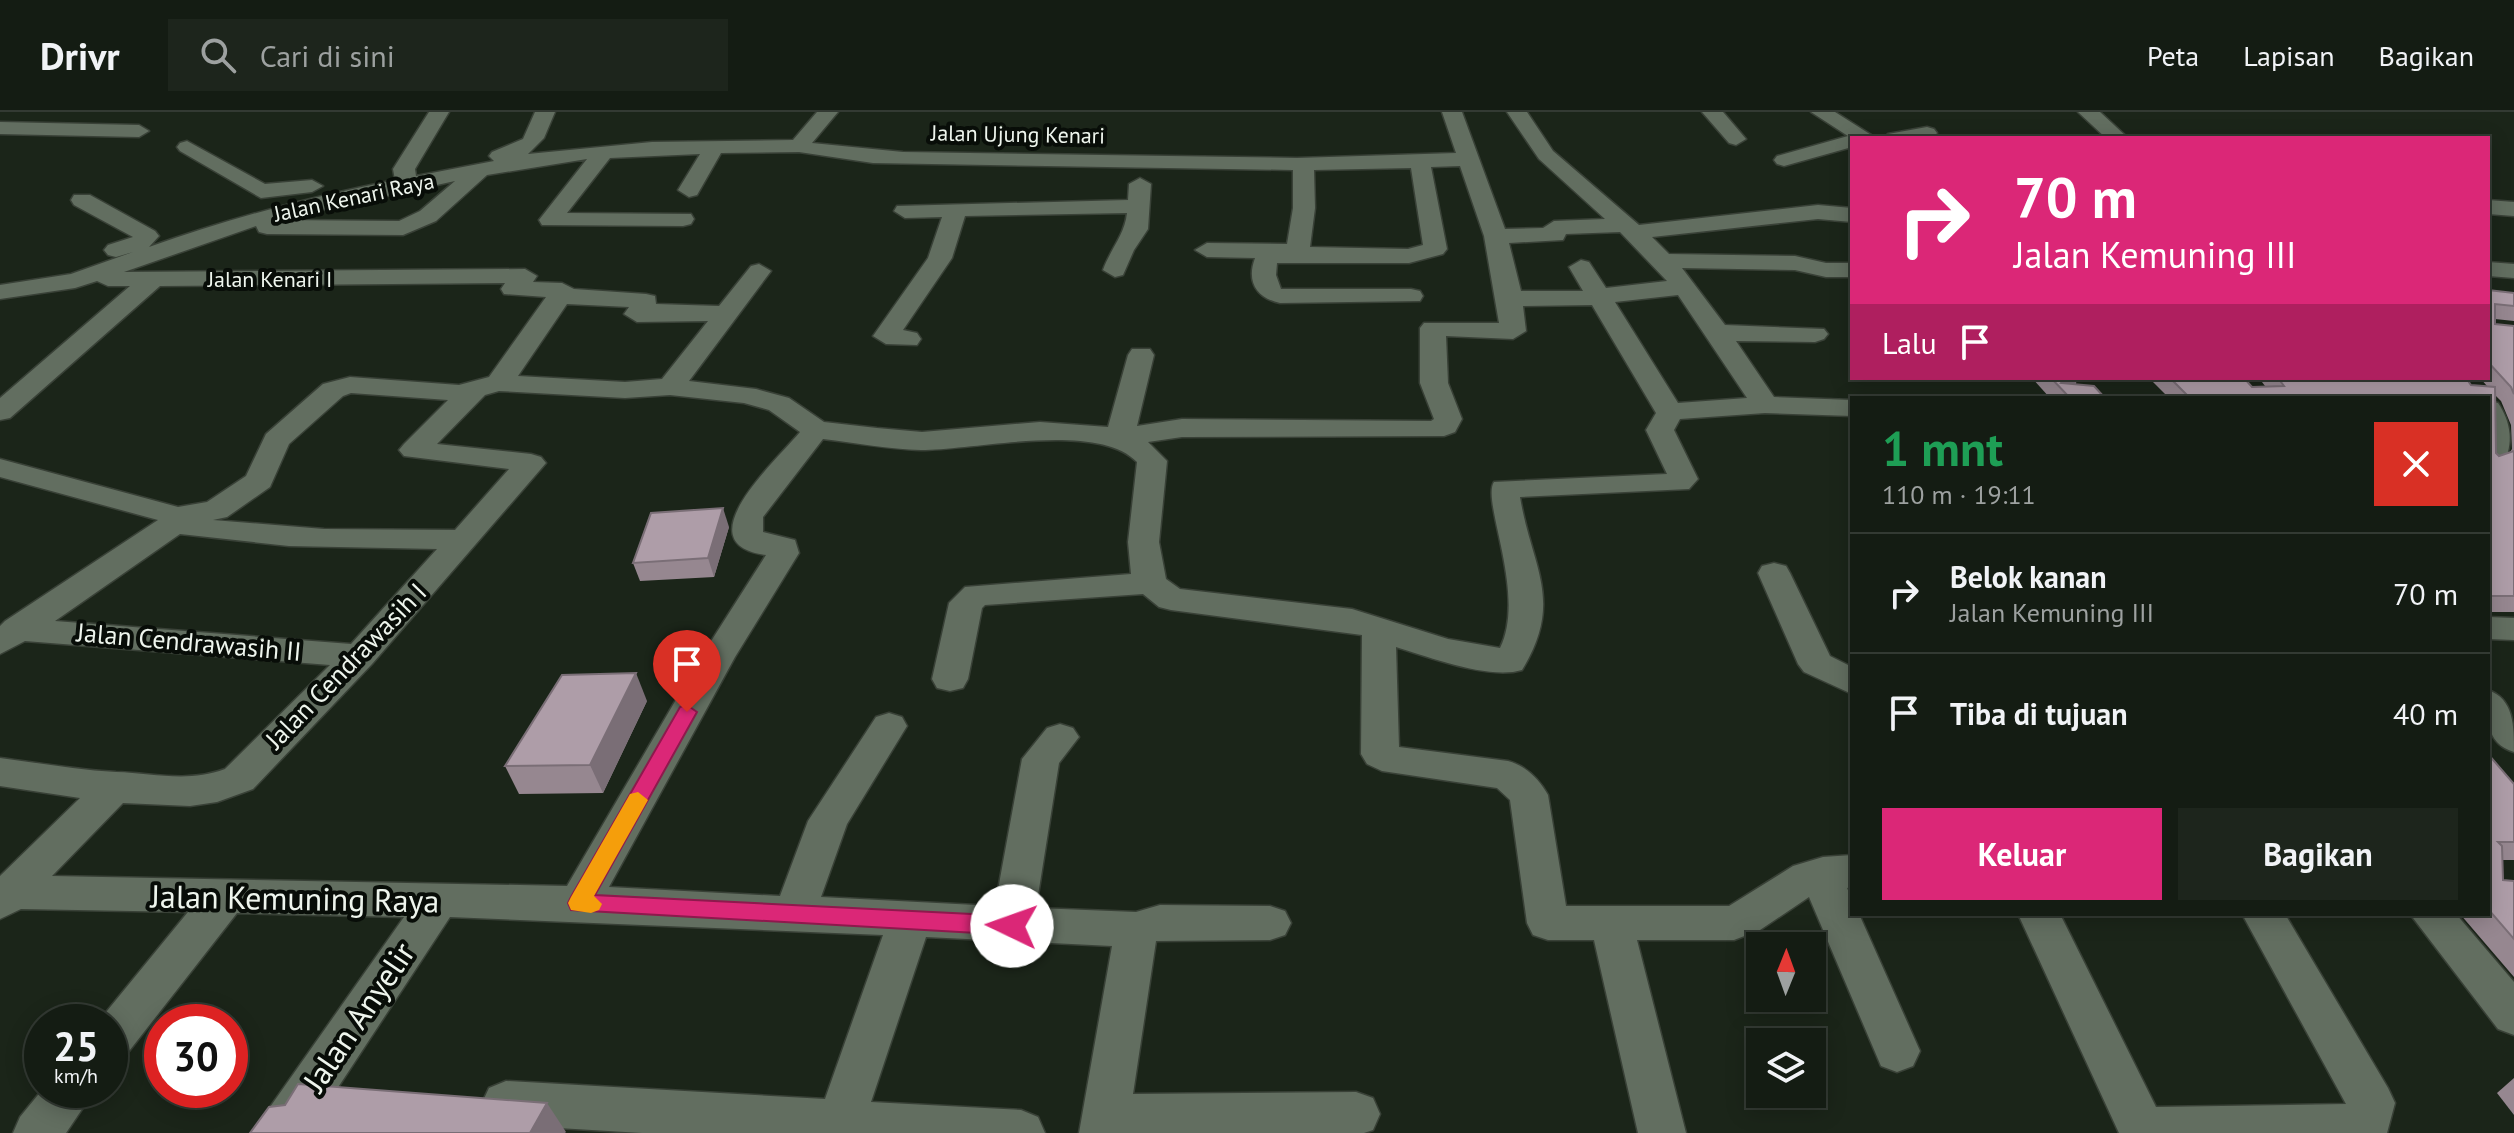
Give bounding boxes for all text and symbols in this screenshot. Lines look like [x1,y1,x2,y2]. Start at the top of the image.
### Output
search box [168,19,728,91]
text: Drivr [40,31,120,80]
icon: search [196,33,240,77]
text: Cari di sini [260,36,395,75]
text: Peta [2147,37,2199,74]
text: Lapisan [2243,37,2335,74]
text: Bagikan [2379,37,2474,74]
street label: Jalan Ujung Kenari [930,118,1105,150]
text: 70 m [2014,161,2137,233]
street label: Jalan Kenari Raya [270,166,437,228]
icon: right [1882,168,1986,272]
text: Jalan Kemuning III [2014,231,2297,278]
street label: Jalan Kenari I [207,265,332,293]
icon: arrive [1953,320,1997,364]
text: Lalu [1882,323,1937,362]
text: 1 mnt [1882,417,2003,479]
button: close [2374,422,2458,506]
text: 110 m · 19:11 [1882,478,2036,511]
text: Belok kanan [1950,557,2107,596]
icon: right [1882,571,1926,615]
text: 70 m [2393,574,2458,613]
street label: Jalan Cendrawasih I [257,576,433,756]
text: Jalan Kemuning III [1950,596,2154,629]
street label: Jalan Cendrawasih II [74,615,303,668]
pin [653,630,721,712]
icon: arrive [665,642,709,686]
icon: arrive [1882,691,1926,735]
text: Tiba di tujuan [1950,694,2128,733]
text: 40 m [2393,694,2458,733]
button: Keluar [1882,808,2162,900]
button: Bagikan [2178,808,2458,900]
street label: Jalan Kemuning Raya [148,874,440,922]
position arrow [970,884,1054,968]
north arrow [1746,932,1826,1012]
map controls [1746,932,1826,1108]
street label: Jalan Anyelir [292,934,424,1101]
speed limit sign: 30 [144,1004,248,1108]
text: 25 [53,1020,99,1072]
button: layers [1746,1028,1826,1108]
text: km/h [54,1063,98,1089]

